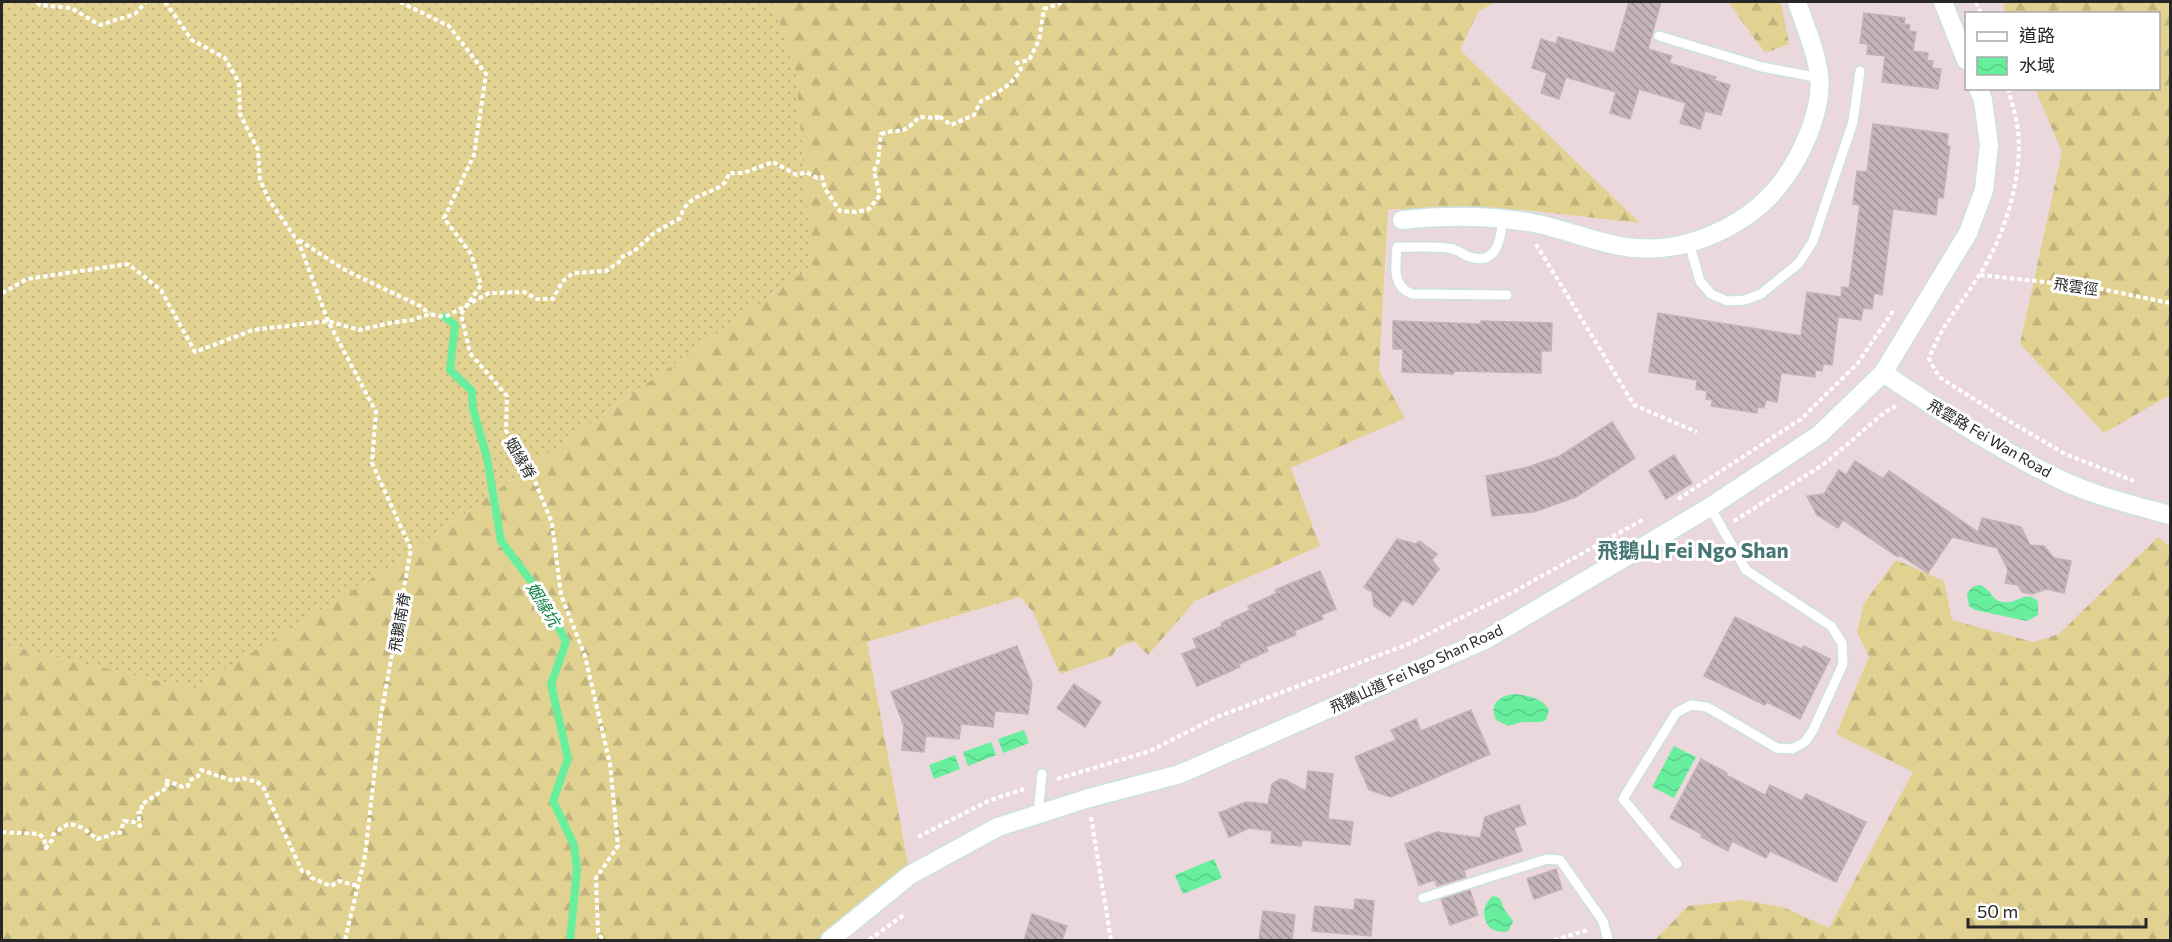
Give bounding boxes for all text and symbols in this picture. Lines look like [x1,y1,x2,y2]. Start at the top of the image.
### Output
legend [1965,12,2160,90]
text: 道路 [2019,24,2055,46]
text: 水域 [2019,54,2055,76]
street label: 飛雲徑 [2052,274,2100,298]
street label: 飛雲路 Fei Wan Road [1925,395,2055,481]
street label: 姻緣脊 [502,434,540,482]
district label: 飛鵝山 Fei Ngo Shan [1597,537,1789,562]
water label: 姻緣坑 [523,579,566,631]
street label: 飛鵝南脊 [385,591,413,653]
street label: 飛鵝山道 Fei Ngo Shan Road [1327,620,1505,716]
scale bar [1968,891,2146,929]
text: 50 m [1977,900,2018,922]

